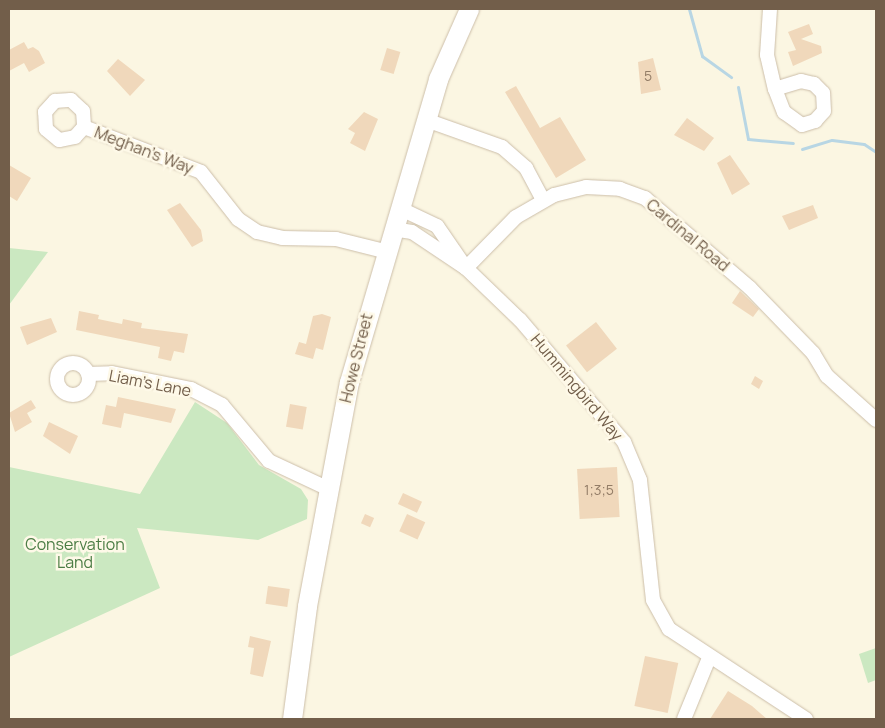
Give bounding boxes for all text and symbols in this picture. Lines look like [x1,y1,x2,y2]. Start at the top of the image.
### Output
house number: 5 [644,68,652,84]
street label: Meghan's Way [92,122,196,178]
street label: Cardinal Road [643,195,733,275]
street label: Howe Street [336,311,376,405]
street label: Hummingbird Way [527,330,627,444]
street label: Liam's Lane [107,366,193,400]
house number: 1;3;5 [584,482,614,498]
park label: Conservation Land [25,534,125,572]

